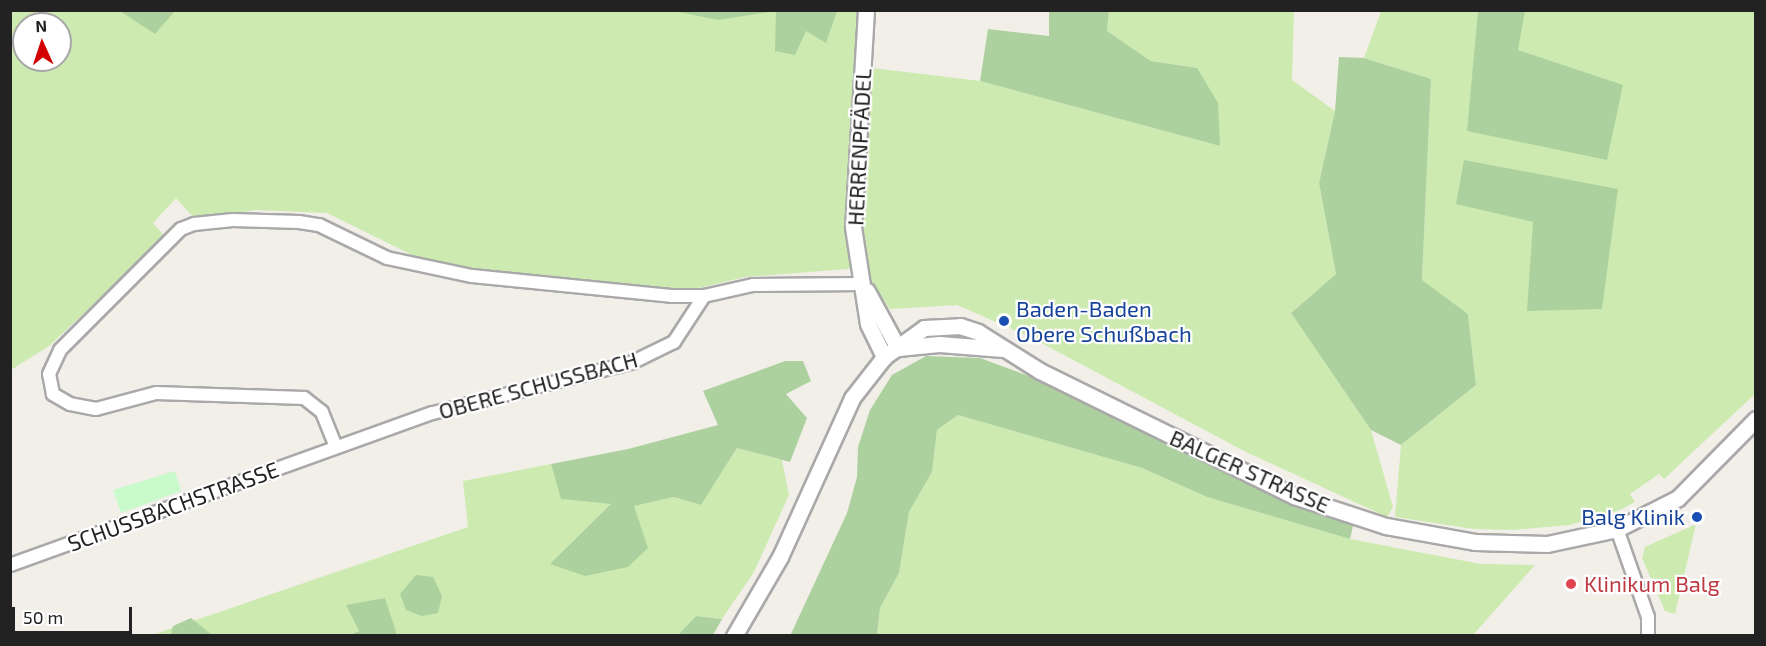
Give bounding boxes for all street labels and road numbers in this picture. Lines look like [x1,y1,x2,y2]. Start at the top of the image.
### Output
street label: HERRENPFÄDEL [842,68,876,226]
street label: OBERE SCHUSSBACH [436,346,640,424]
street label: BALGER STRASSE [1166,424,1334,518]
street label: SCHUSSBACHSTRASSE [64,455,282,557]

